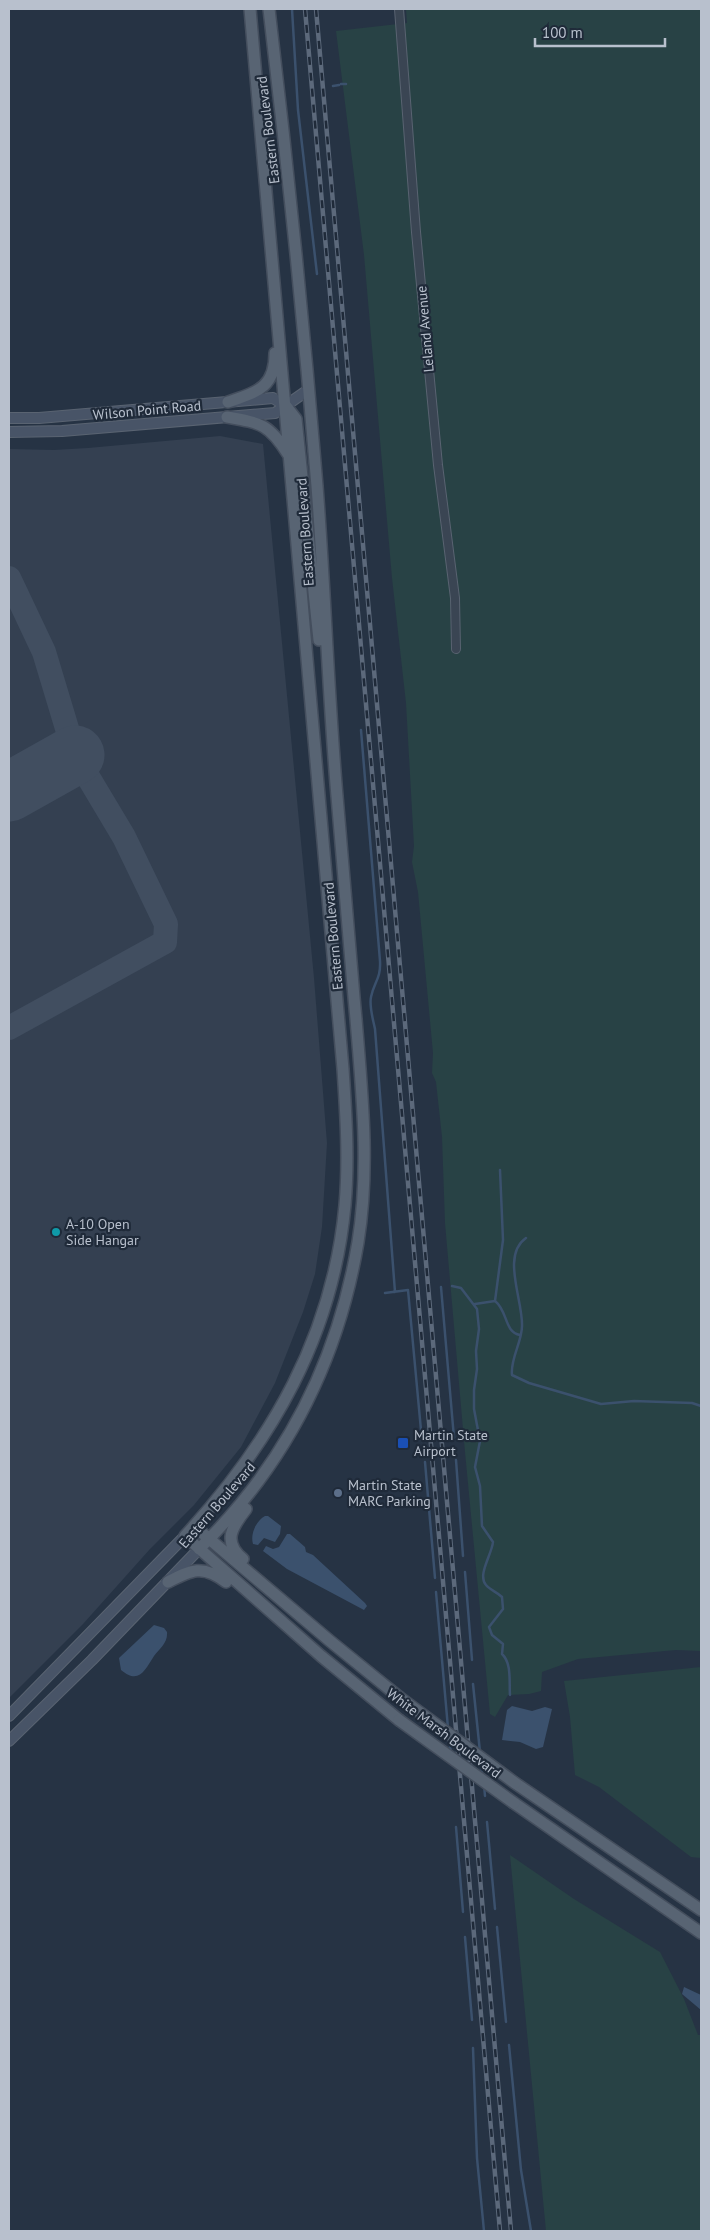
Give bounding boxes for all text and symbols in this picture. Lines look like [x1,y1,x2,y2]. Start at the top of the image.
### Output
scale bar [535,15,665,47]
text: 100 m [542,23,583,42]
street label: Eastern Boulevard [252,75,284,185]
street label: Leland Avenue [412,285,438,373]
street label: Wilson Point Road [92,396,202,424]
street label: Eastern Boulevard [292,477,318,587]
street label: Eastern Boulevard [319,881,347,991]
place label: A-10 Open Side Hangar [66,1215,139,1249]
marker: A-10 Open Side Hangar [50,1226,62,1238]
place label: Martin State Airport [414,1426,488,1460]
marker: Martin State Airport [396,1436,410,1450]
street label: Eastern Boulevard [175,1458,259,1552]
place label: Martin State MARC Parking [348,1476,431,1510]
marker: Martin State MARC Parking [332,1487,344,1499]
street label: White Marsh Boulevard [383,1684,505,1782]

